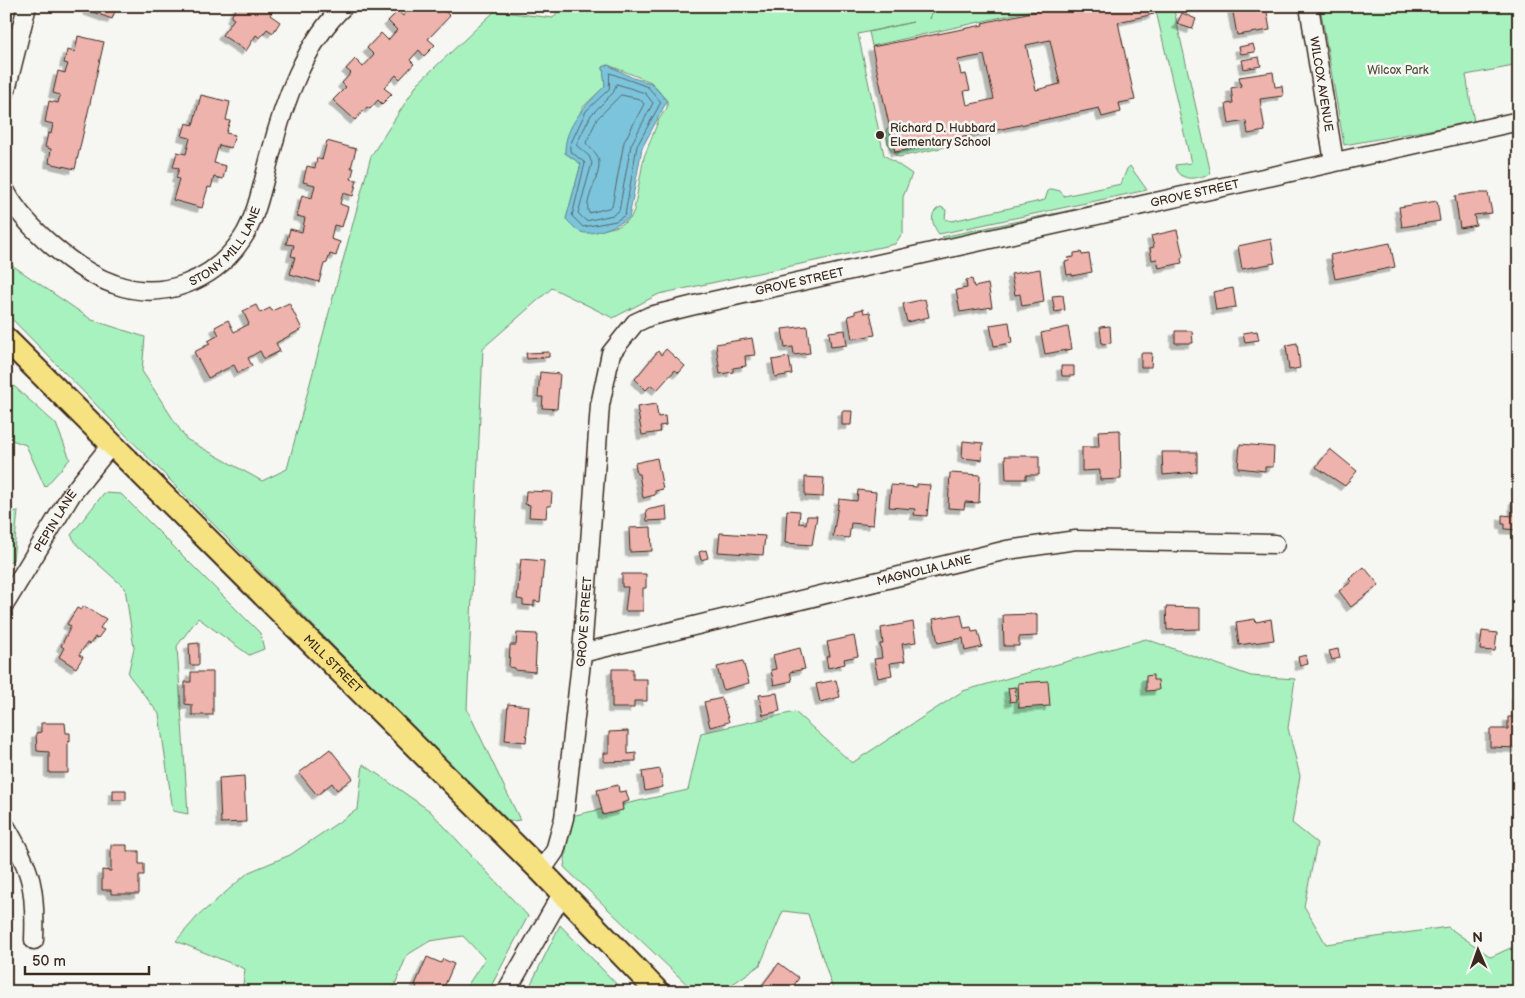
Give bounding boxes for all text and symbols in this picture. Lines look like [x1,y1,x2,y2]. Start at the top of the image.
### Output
street label: WILCOX AVENUE [1306,35,1337,133]
park label: Wilcox Park [1367,63,1429,78]
place label: Richard D. Hubbard Elementary School [890,121,996,150]
marker: Richard D. Hubbard Elementary School [874,129,886,141]
street label: GROVE STREET [1149,176,1242,211]
street label: STONY MILL LANE [187,204,264,289]
street label: GROVE STREET [754,264,846,299]
street label: PEPIN LANE [31,486,80,555]
street label: MAGNOLIA LANE [875,551,973,589]
street label: GROVE STREET [573,575,595,668]
street label: MILL STREET [300,632,366,697]
north arrow [1452,926,1502,976]
text: N [1472,929,1483,946]
scale bar [25,943,149,975]
text: 50 m [32,952,66,971]

